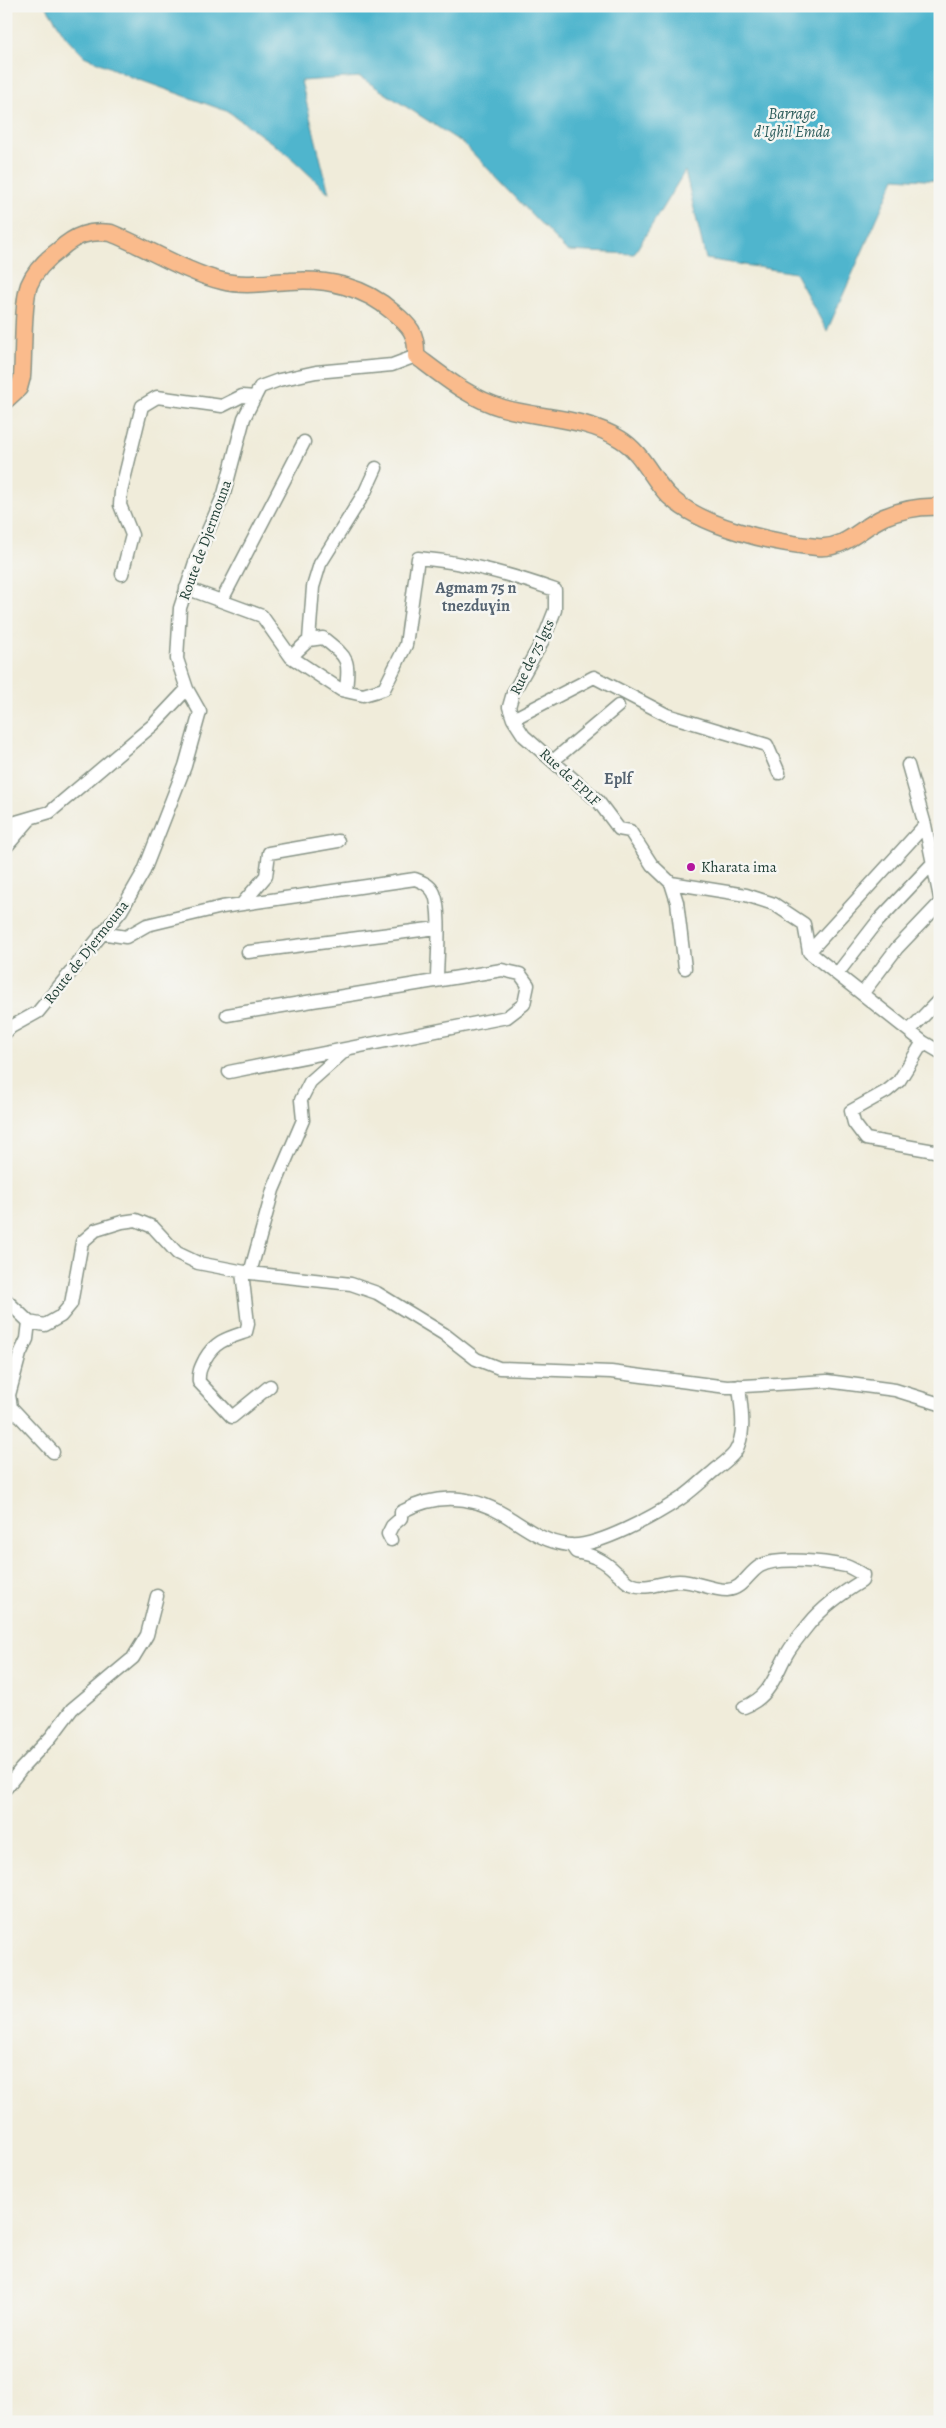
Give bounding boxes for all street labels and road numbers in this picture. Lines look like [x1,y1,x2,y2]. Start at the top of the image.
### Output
street label: Route de Djermouna [174,477,236,603]
street label: Rue de 75 lgts [505,616,559,698]
street label: Rue de EPLF [535,744,605,811]
street label: Route de Djermouna [39,896,133,1008]

